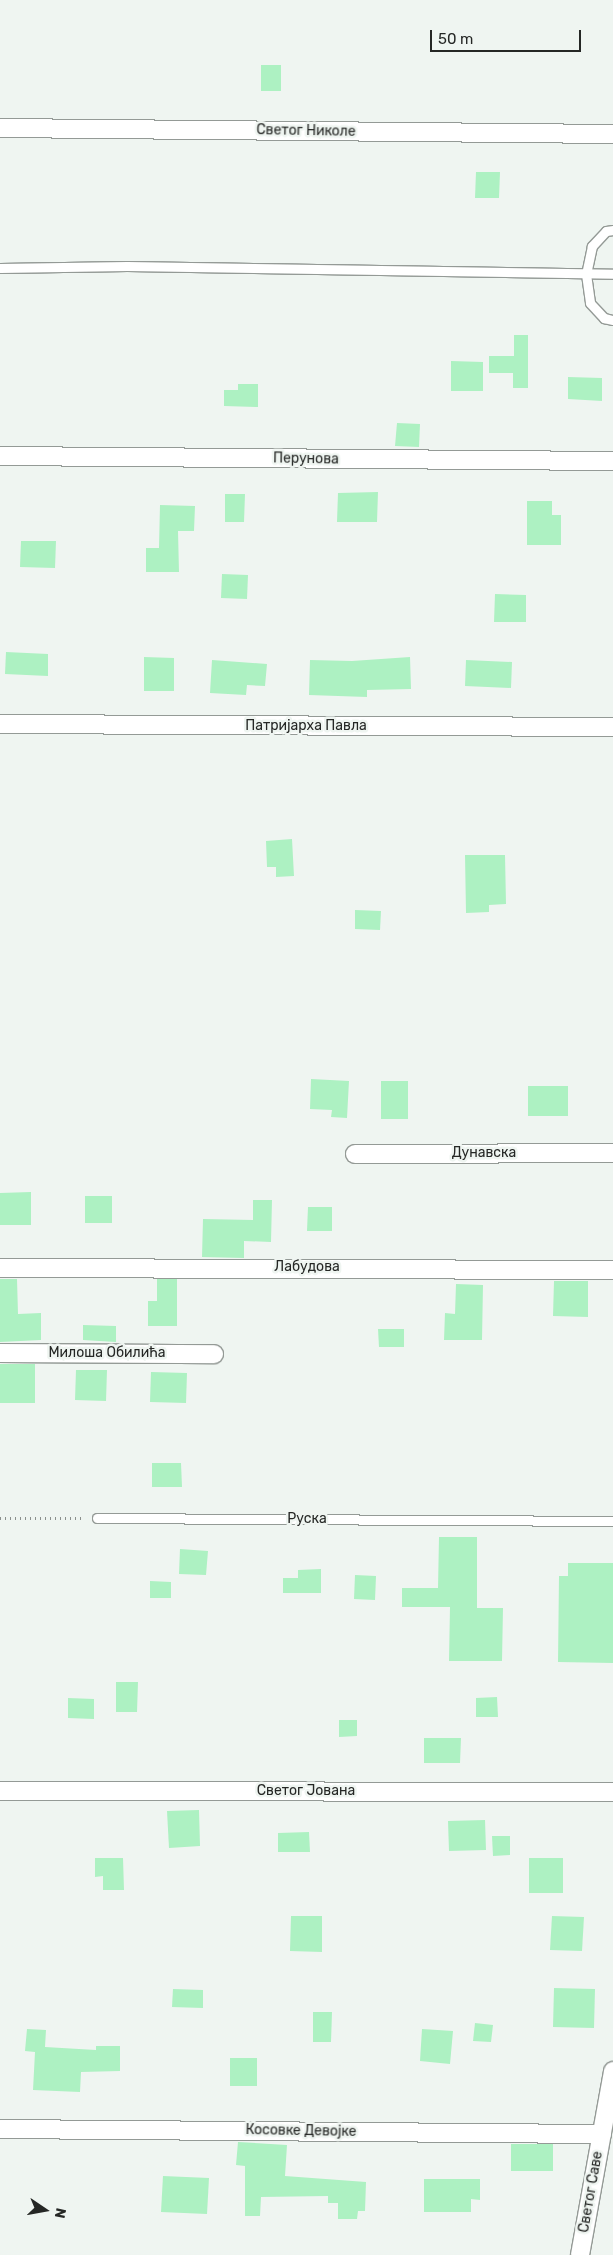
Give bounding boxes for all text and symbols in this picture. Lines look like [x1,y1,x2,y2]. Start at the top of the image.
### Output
scale bar [433,20,584,52]
text: 50 m [438,30,473,48]
street label: Светог Николе [256,122,356,140]
street label: Перунова [273,450,339,468]
street label: Патријарха Павла [245,718,367,734]
street label: Дунавска [452,1145,516,1161]
street label: Лабудова [274,1259,340,1275]
street label: Милоша Обилића [48,1345,166,1361]
street label: Руска [287,1511,327,1527]
street label: Светог Јована [257,1783,355,1799]
street label: Косовке Девојке [245,2122,357,2140]
street label: Светог Саве [576,2150,606,2234]
north arrow [20,2185,70,2235]
text: N [51,2207,70,2220]

